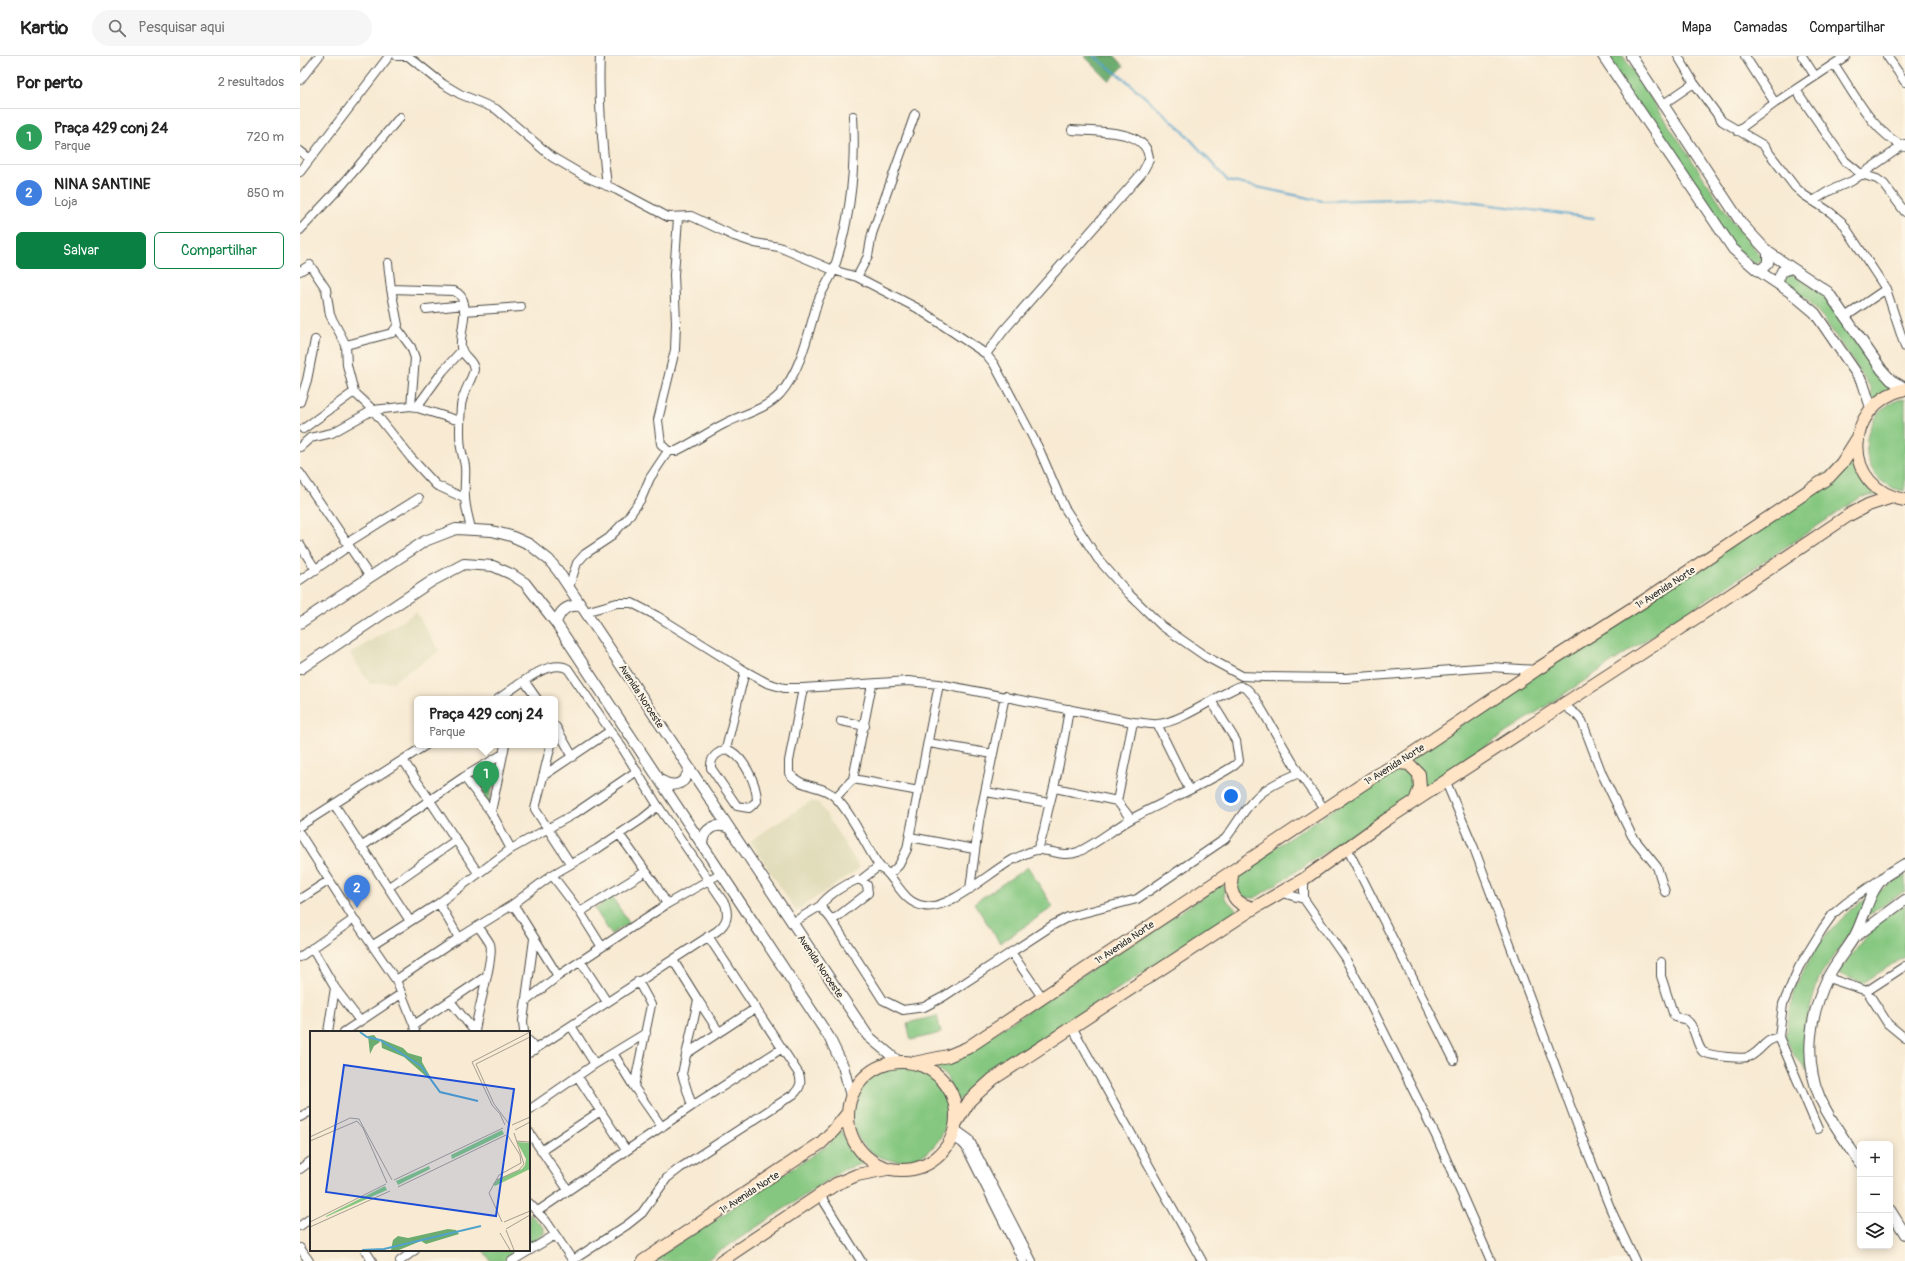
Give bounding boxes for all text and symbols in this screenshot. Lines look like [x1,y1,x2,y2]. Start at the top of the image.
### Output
search box [92,10,372,46]
text: Kartio [20,16,68,40]
icon: search [106,17,128,39]
text: Pesquisar aqui [138,18,224,37]
text: Mapa [1682,19,1711,36]
text: Camadas [1733,19,1787,36]
text: Compartilhar [1809,19,1885,36]
text: Por perto [16,72,83,93]
text: 2 resultados [218,74,284,90]
text: Praça 429 conj 24 [54,119,168,138]
text: 1 [26,129,32,145]
text: 720 m [247,129,284,145]
text: Parque [54,138,90,154]
text: NINA SANTINE [54,175,151,194]
text: 2 [25,185,33,201]
text: 850 m [247,185,284,201]
text: Loja [54,194,77,210]
button: Salvar [16,232,146,269]
button: Compartilhar [154,232,284,269]
street label: 1ᵃ Avenida Norte [1633,564,1698,612]
street label: Avenida Noroeste [616,662,666,731]
popup [414,696,558,748]
text: Praça 429 conj 24 [429,705,543,724]
text: Parque [429,724,465,740]
street label: 1ᵃ Avenida Norte [1362,742,1427,788]
pin: 1 [473,761,499,794]
your location [1221,786,1241,806]
pin: 2 [344,875,370,908]
street label: 1ᵃ Avenida Norte [1093,919,1156,967]
street label: Avenida Noroeste [795,933,846,1000]
inset map [310,1031,530,1251]
map controls [1857,1141,1893,1249]
button: + [1857,1141,1893,1177]
street label: 1ᵃ Avenida Norte [717,1169,782,1217]
button: − [1857,1177,1893,1213]
button: layers [1857,1213,1893,1249]

